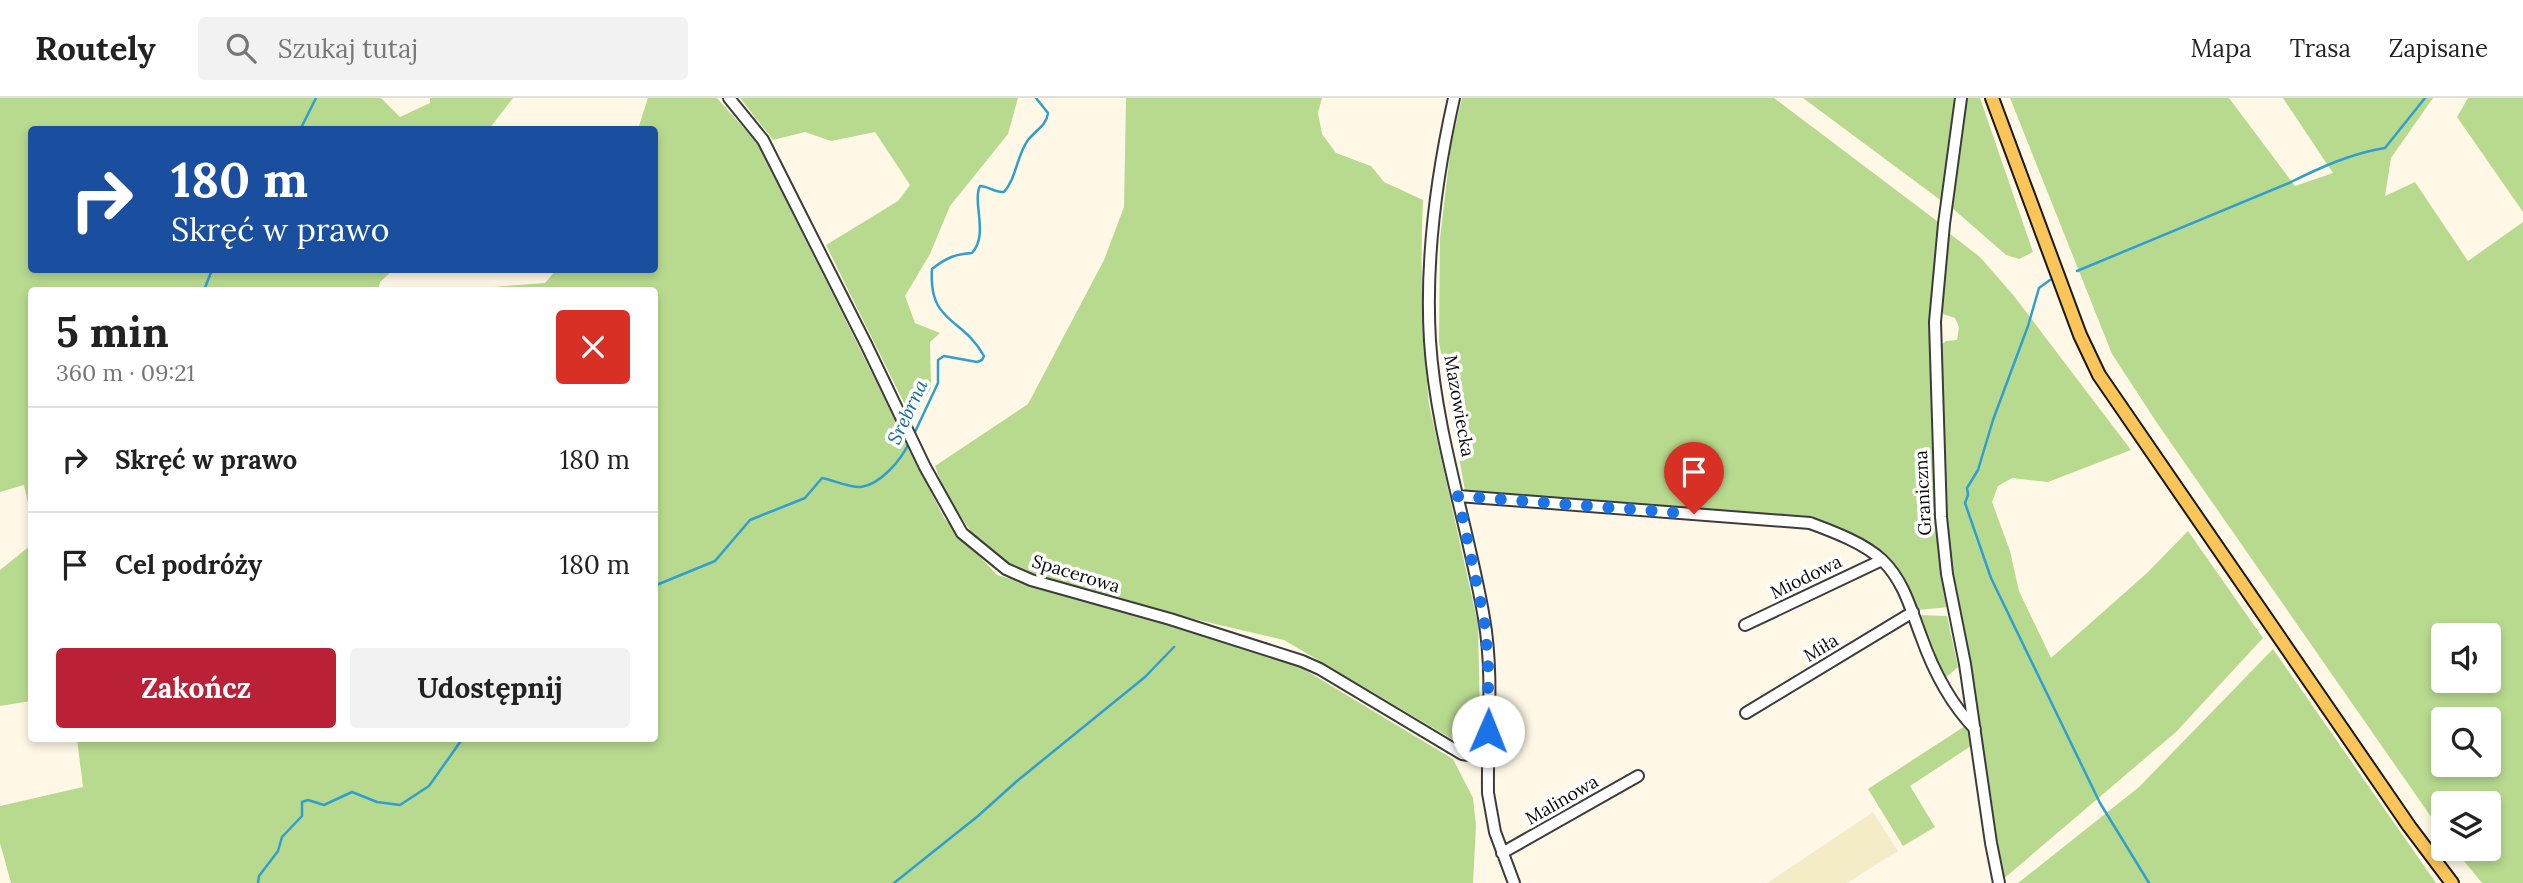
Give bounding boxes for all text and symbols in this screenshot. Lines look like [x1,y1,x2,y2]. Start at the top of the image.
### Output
search box [198,17,688,80]
text: Routely [35,27,156,69]
icon: search [222,29,260,67]
text: Szukaj tutaj [278,32,418,65]
text: Mapa [2191,33,2252,64]
text: Trasa [2290,33,2351,64]
text: Zapisane [2389,33,2488,64]
text: 180 m [171,148,308,210]
icon: right [56,154,147,245]
text: Skręć w prawo [171,209,389,250]
text: 5 min [56,305,169,359]
button: close [556,310,630,384]
street label: Mazowiecka [1439,353,1480,459]
text: 360 m · 09:21 [56,358,195,387]
water label: Srebrna [882,375,933,448]
icon: right [56,441,94,479]
pin [1664,442,1724,514]
text: Skręć w prawo [115,443,297,476]
text: 180 m [560,443,630,476]
street label: Graniczna [1909,450,1936,536]
icon: arrive [1675,453,1713,491]
icon: arrive [56,546,94,584]
text: Cel podróży [115,548,262,581]
text: 180 m [560,548,630,581]
street label: Spacerowa [1029,549,1123,598]
street label: Miodowa [1766,549,1845,604]
map controls [2431,623,2501,861]
button: sound [2431,623,2501,693]
street label: Miła [1799,628,1842,667]
button: Zakończ [56,648,336,728]
button: Udostępnij [350,648,630,728]
position arrow [1451,694,1525,768]
button: search [2431,707,2501,777]
street label: Malinowa [1521,769,1602,830]
button: layers [2431,791,2501,861]

